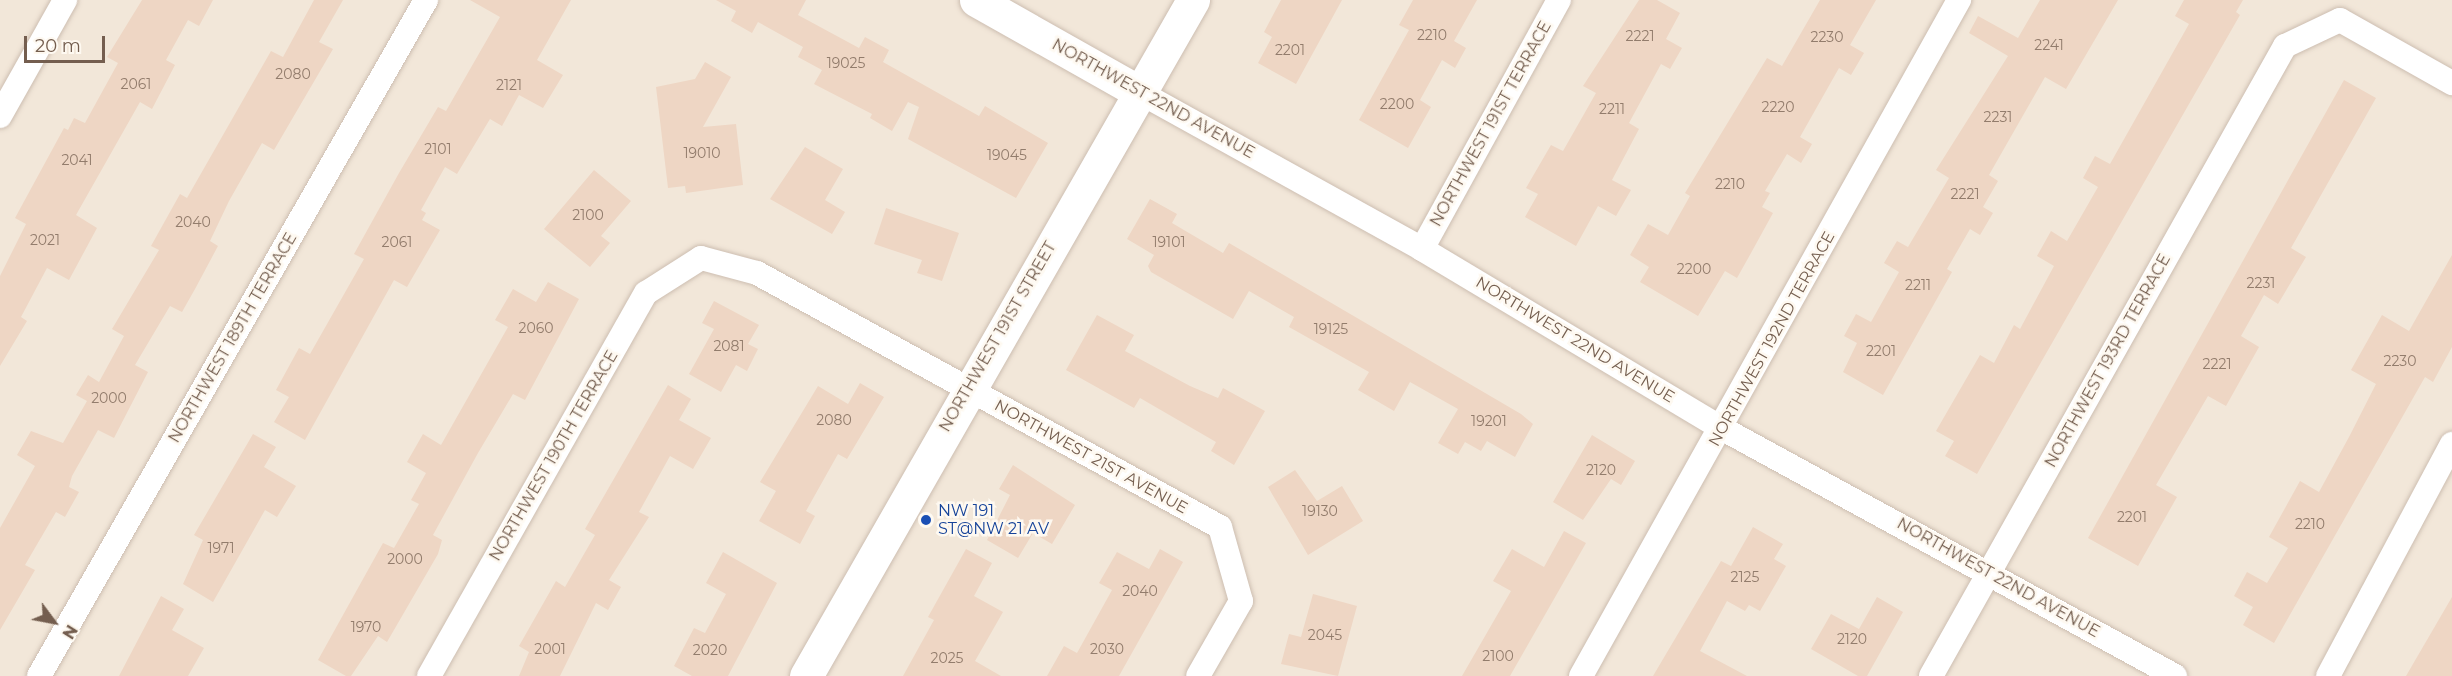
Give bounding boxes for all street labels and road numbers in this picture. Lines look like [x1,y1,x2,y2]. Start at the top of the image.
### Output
street label: NORTHWEST 191ST TERRACE [1426,18,1556,230]
street label: NORTHWEST 22ND AVENUE [1048,35,1258,163]
street label: NORTHWEST 192ND TERRACE [1705,228,1839,450]
street label: NORTHWEST 189TH TERRACE [165,230,301,446]
street label: NORTHWEST 191ST STREET [936,238,1060,436]
street label: NORTHWEST 193RD TERRACE [2041,251,2175,471]
street label: NORTHWEST 22ND AVENUE [1472,273,1678,407]
street label: NORTHWEST 190TH TERRACE [486,347,622,565]
street label: NORTHWEST 21ST AVENUE [991,396,1191,518]
street label: NORTHWEST 22ND AVENUE [1893,514,2103,642]

